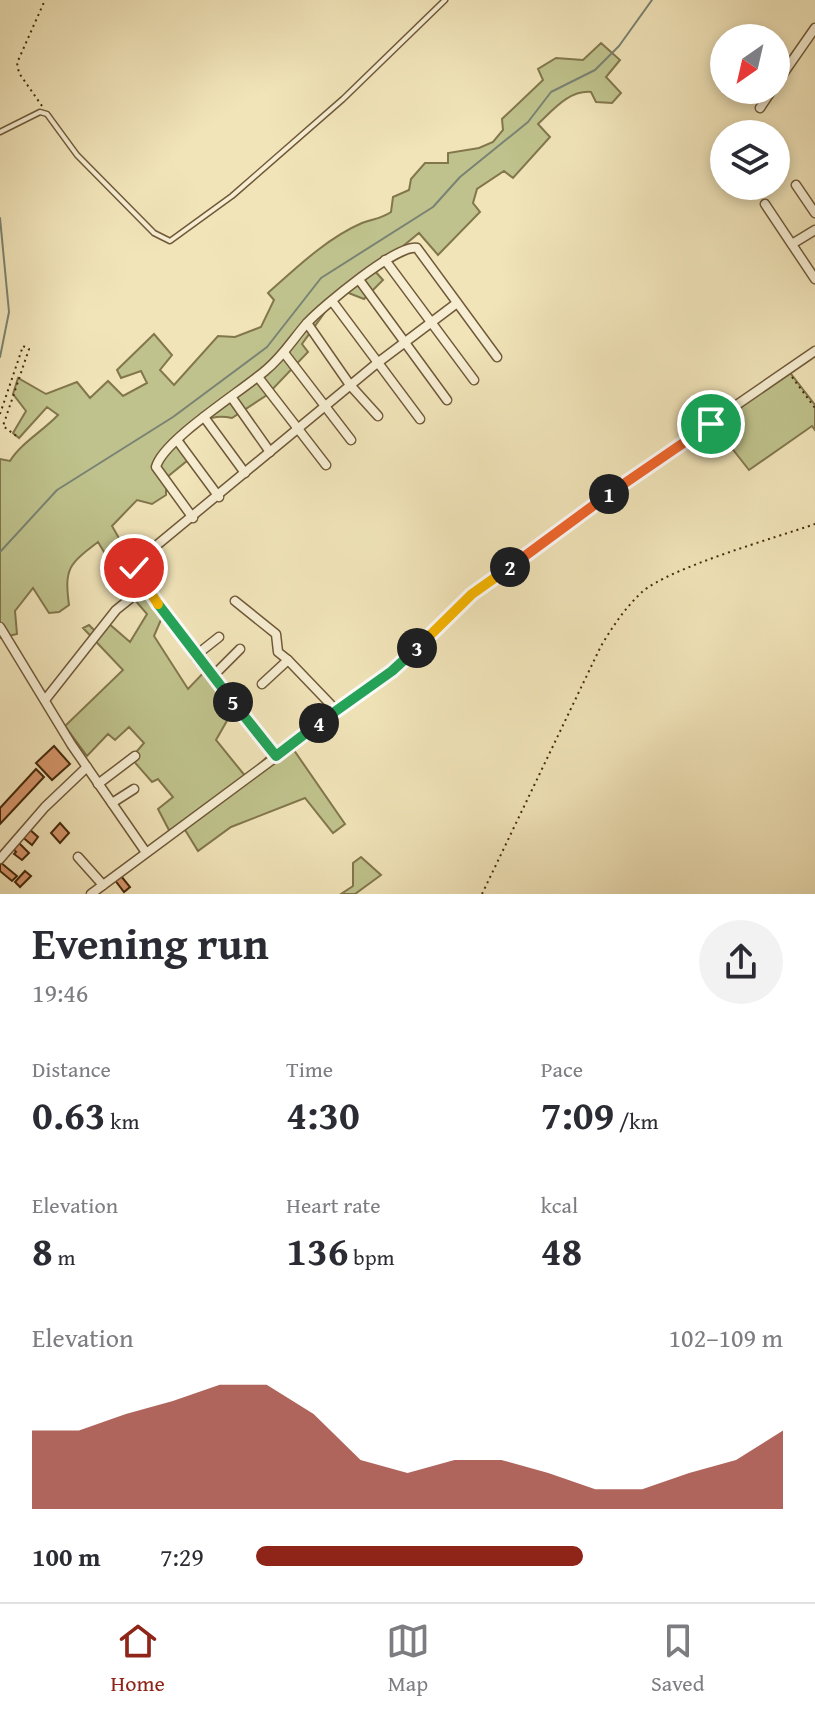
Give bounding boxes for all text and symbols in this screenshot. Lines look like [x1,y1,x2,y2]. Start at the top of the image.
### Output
north arrow [710,24,790,104]
map controls [710,24,790,200]
button: layers [710,120,790,200]
pin [677,390,745,458]
icon: arrive [689,402,733,446]
pin: 1 [589,474,629,514]
text: 1 [603,478,615,510]
pin [100,534,168,602]
icon: check [112,546,156,590]
pin: 2 [490,547,530,587]
text: 2 [504,551,516,583]
pin: 3 [397,628,437,668]
text: 3 [411,632,423,664]
pin: 5 [213,682,253,722]
text: 5 [227,686,239,718]
pin: 4 [299,703,339,743]
text: 4 [313,707,325,739]
text: Evening run [32,911,269,975]
button: share [699,920,783,1004]
text: 19:46 [32,973,88,1012]
text: Distance [32,1053,111,1085]
text: Time [286,1053,333,1085]
text: Pace [541,1053,583,1085]
text: 0.63 [32,1085,105,1144]
text: 4:30 [286,1085,360,1144]
text: 7:09 [541,1085,614,1144]
text: km [105,1105,139,1137]
text: /km [614,1105,659,1137]
text: Elevation [32,1189,118,1221]
text: Heart rate [286,1189,381,1221]
text: kcal [541,1189,578,1221]
text: 8 [32,1221,53,1280]
text: 136 [286,1221,349,1280]
text: 48 [541,1221,582,1280]
text: m [53,1241,76,1273]
text: bpm [349,1241,395,1273]
text: Elevation [32,1318,134,1357]
text: 102–109 m [669,1318,783,1357]
text: 100 m [32,1537,100,1576]
text: 7:29 [160,1537,204,1576]
tab: Home [111,1619,165,1699]
tab: Map [386,1619,430,1699]
tab: Saved [651,1619,704,1699]

